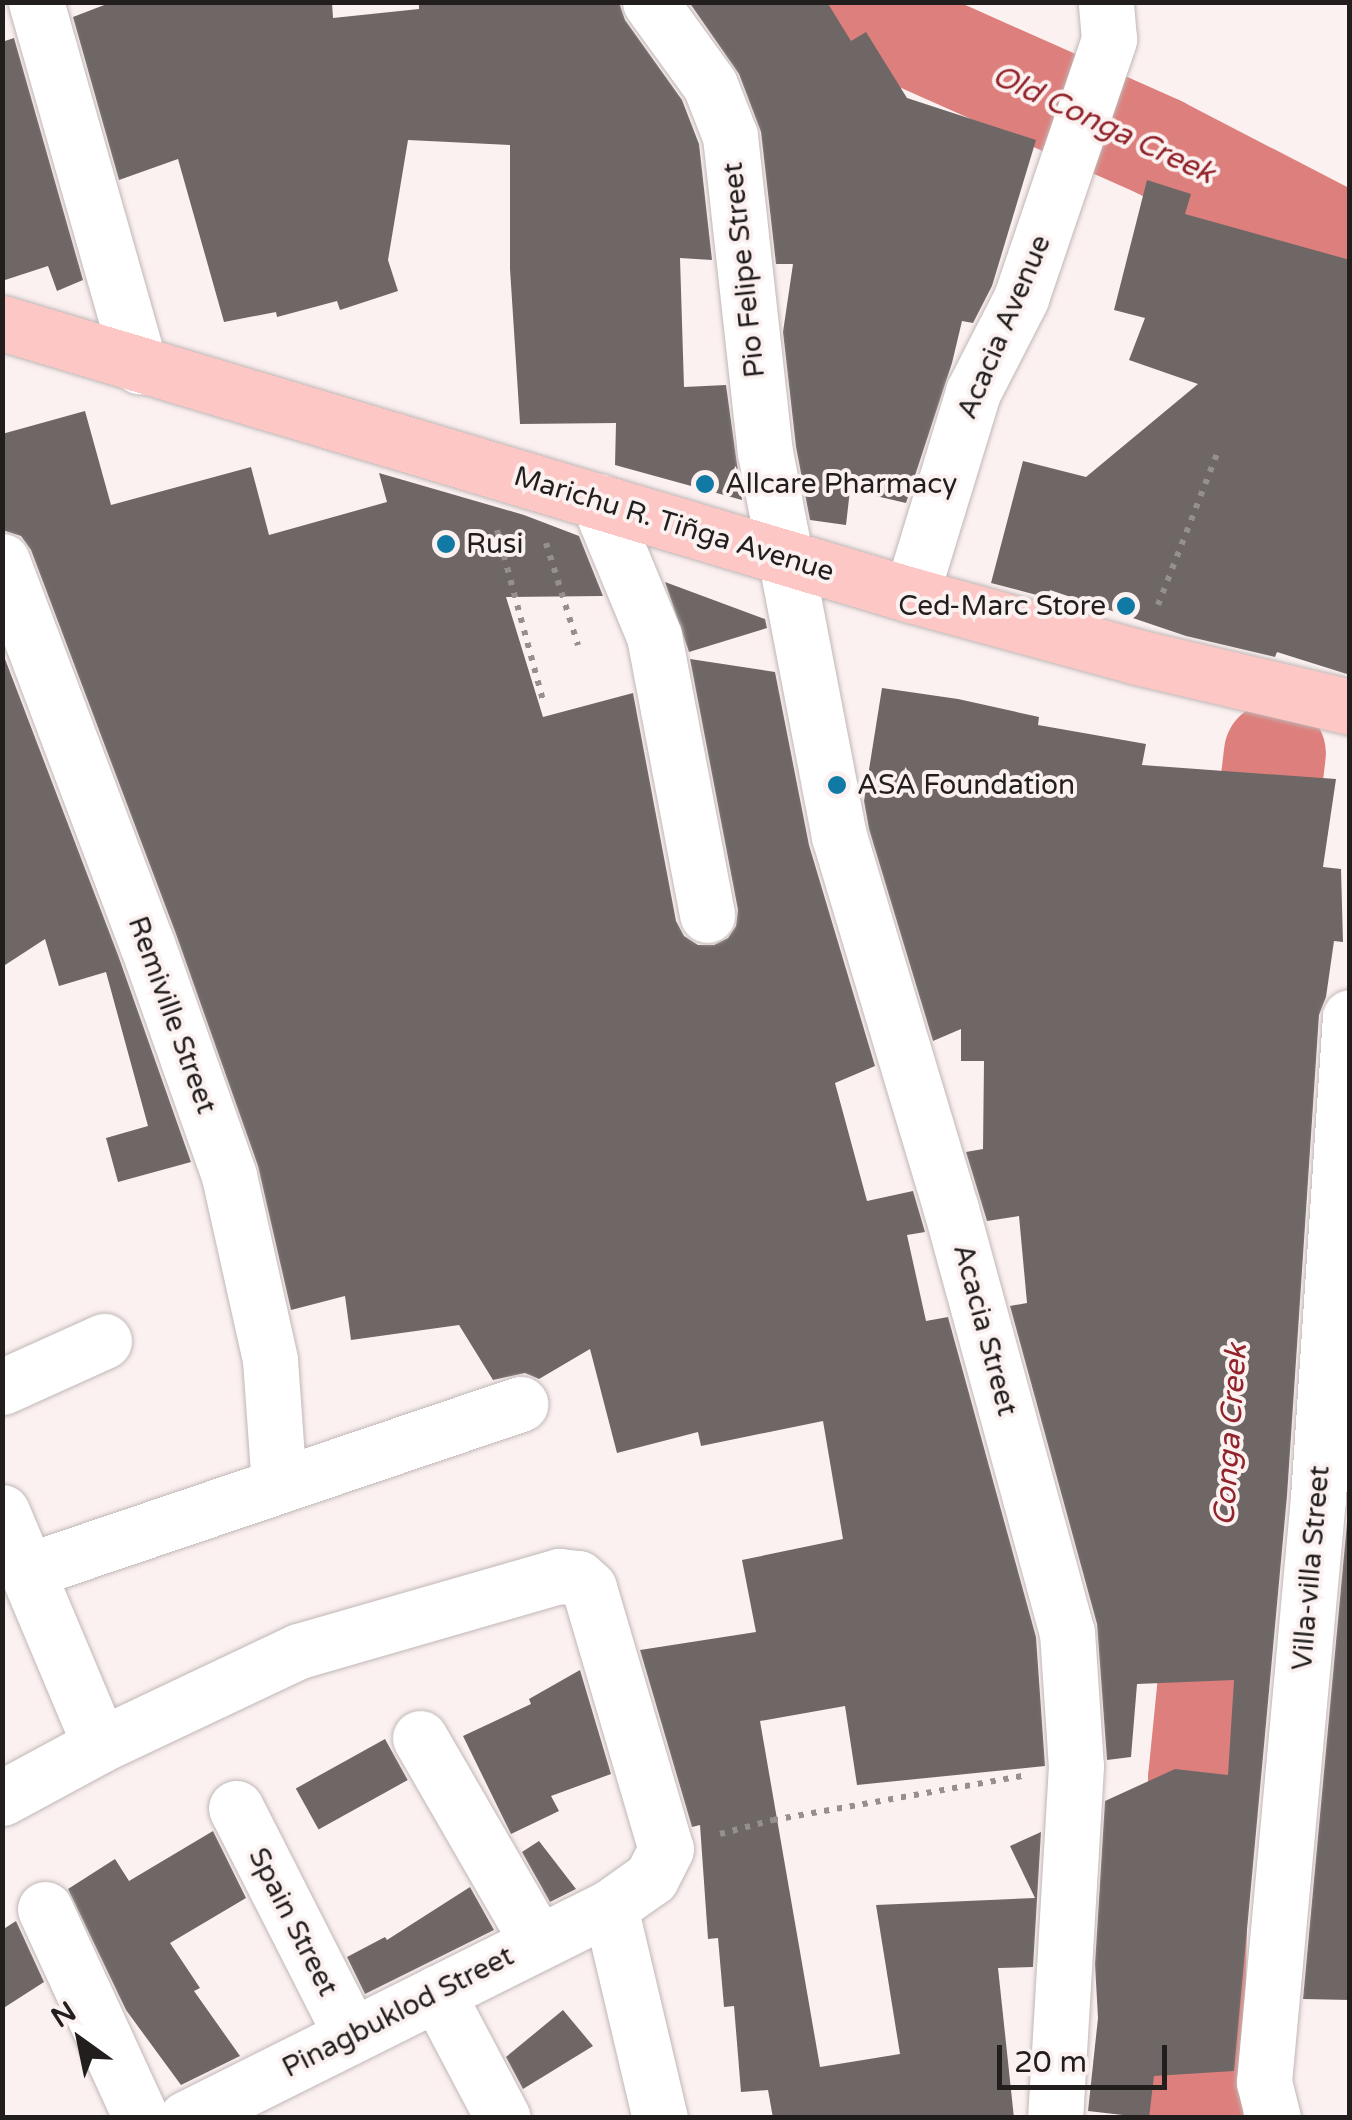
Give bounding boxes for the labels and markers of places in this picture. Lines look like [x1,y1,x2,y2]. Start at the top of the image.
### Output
place label: Allcare Pharmacy [725,467,957,501]
marker: Allcare Pharmacy [694,473,716,495]
place label: Rusi [466,527,523,561]
marker: Rusi [435,533,457,555]
place label: Ced-Marc Store [898,589,1106,623]
marker: Ced-Marc Store [1115,595,1137,617]
place label: ASA Foundation [857,768,1075,802]
marker: ASA Foundation [826,774,848,796]

